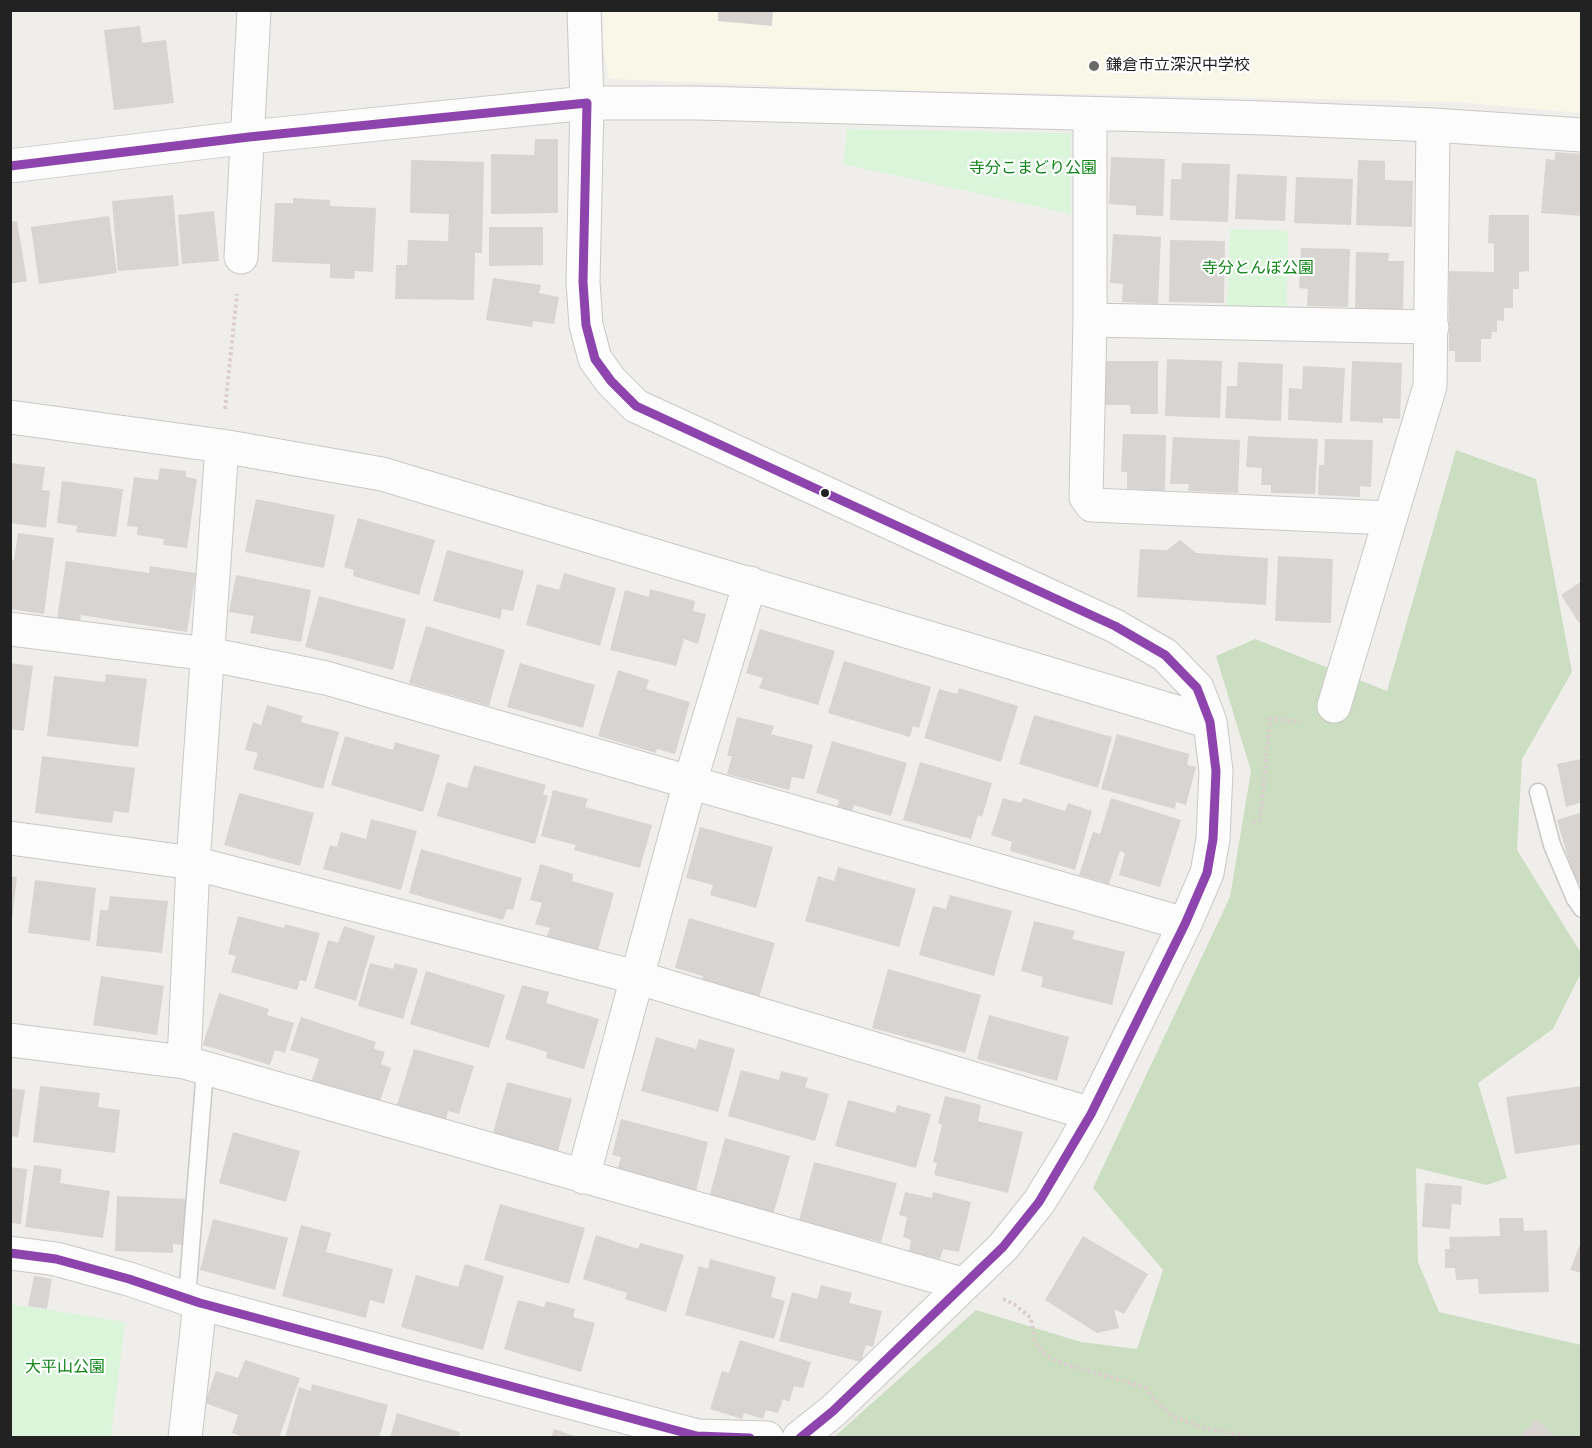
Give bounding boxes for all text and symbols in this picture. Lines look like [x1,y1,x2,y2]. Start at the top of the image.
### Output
place label: 鎌倉市立深沢中学校 [1106,56,1250,76]
marker: 鎌倉市立深沢中学校 [1087,59,1101,73]
park label: 寺分こまどり公園 [969,159,1097,179]
park label: 寺分とんぼ公園 [1202,259,1314,279]
unlabelled marker [819,487,831,499]
park label: 大平山公園 [25,1358,105,1378]

